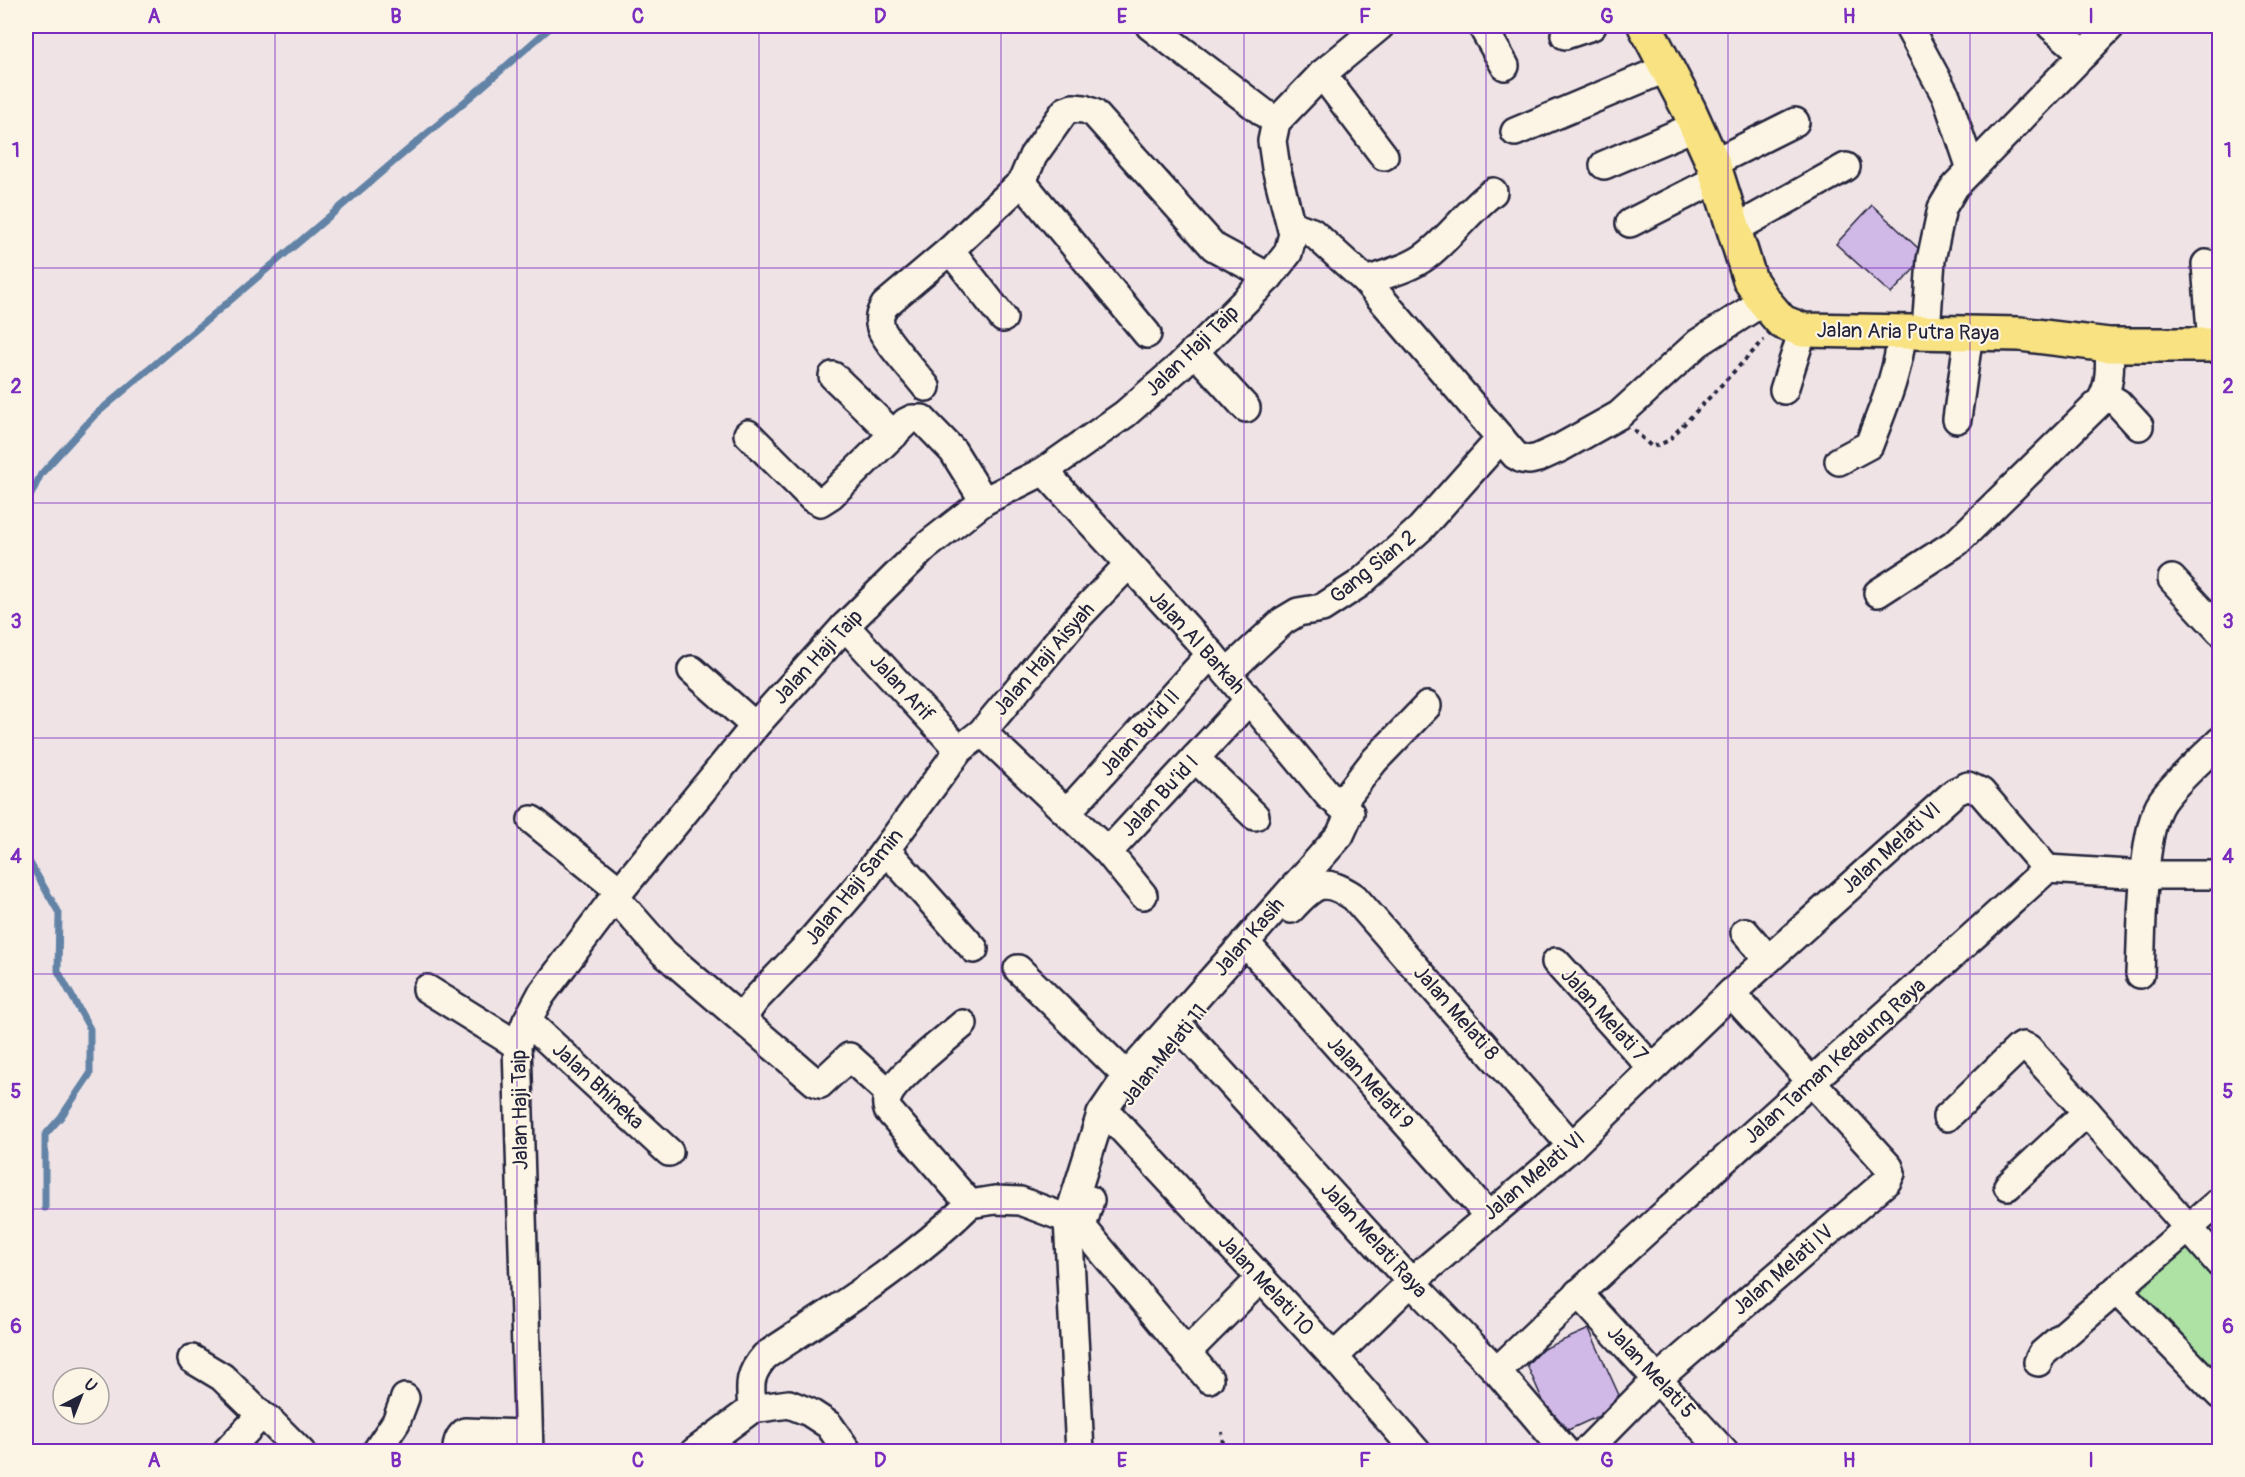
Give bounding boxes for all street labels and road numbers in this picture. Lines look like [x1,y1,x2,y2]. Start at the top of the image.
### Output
street label: Jalan Haji Taip [1139,299,1245,403]
street label: Jalan Aria Putra Raya [1816,317,2000,347]
street label: Gang Sian 2 [1324,524,1422,610]
street label: Jalan Al Barkah [1143,584,1251,700]
street label: Jalan Haji Aisyah [987,597,1101,721]
street label: Jalan Haji Taip [767,604,869,710]
street label: Jalan Arif [864,648,941,728]
street label: Jalan Bu’id II [1094,684,1186,782]
street label: Jalan Bu’id I [1115,749,1205,843]
street label: Jalan Melati VI [1835,796,1947,900]
street label: Jalan Haji Samin [799,823,909,951]
street label: Jalan Kasih [1207,892,1291,982]
street label: Jalan Melati 8 [1407,960,1505,1066]
street label: Jalan Melati 7 [1555,962,1653,1068]
street label: Jalan Taman Kedaung Raya [1738,972,1932,1150]
street label: Jalan Melati 11 [1115,999,1213,1111]
street label: Jalan Melati 9 [1321,1030,1419,1136]
street label: Jalan Bhineka [546,1036,650,1136]
street label: Jalan Haji Taip [505,1049,535,1170]
street label: Jalan Melati VI [1477,1125,1591,1227]
street label: Jalan Melati Raya [1315,1176,1433,1304]
street label: Jalan Melati IV [1727,1219,1839,1321]
street label: Jalan Melati 10 [1212,1229,1320,1341]
street label: Jalan Melati 5 [1601,1320,1701,1424]

